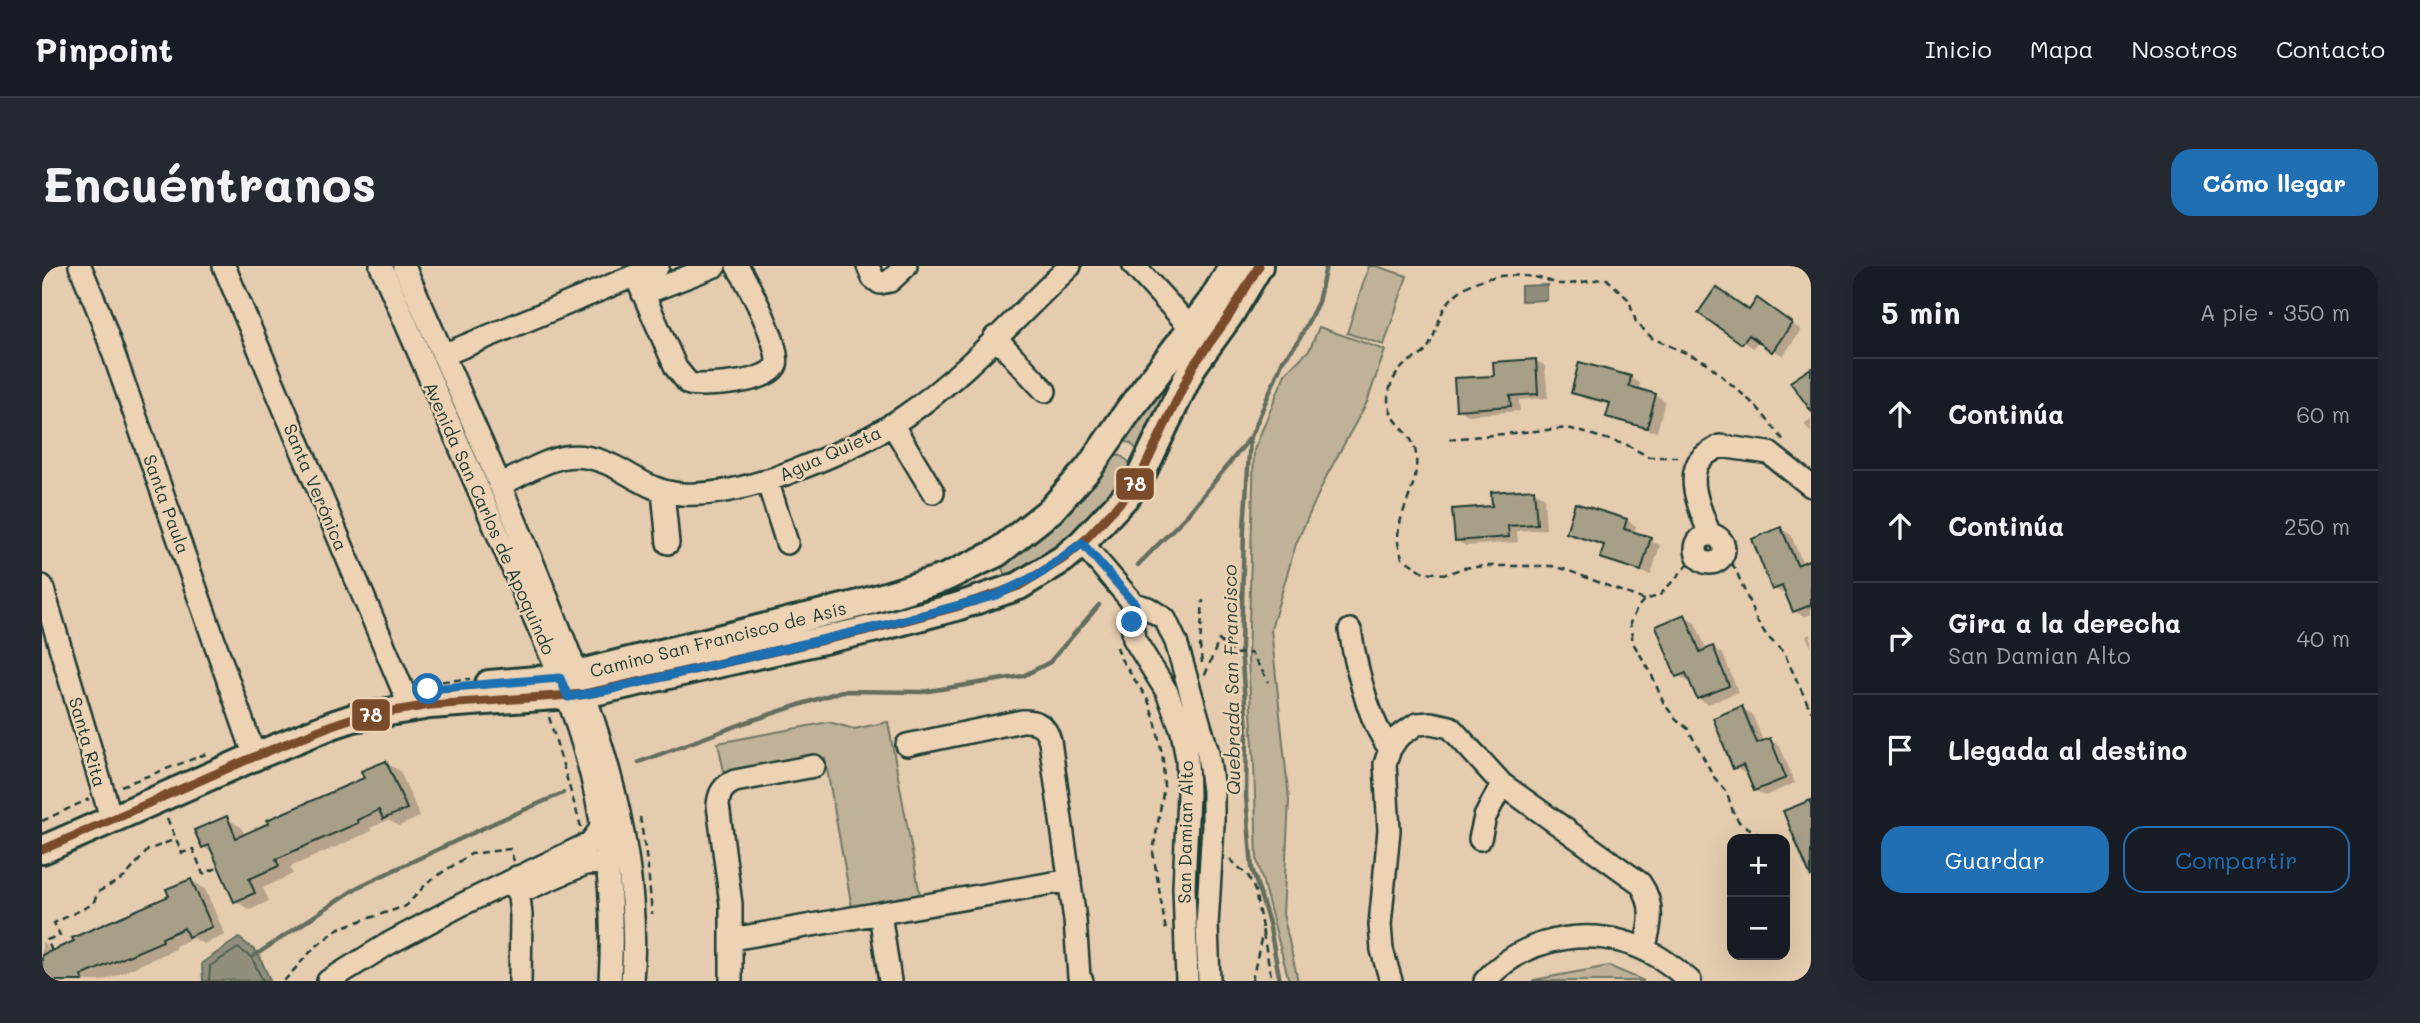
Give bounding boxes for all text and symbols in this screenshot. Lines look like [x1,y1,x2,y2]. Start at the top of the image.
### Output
text: Pinpoint [35,27,173,70]
text: Inicio [1925,33,1992,64]
text: Mapa [2030,33,2094,64]
text: Nosotros [2132,33,2238,64]
text: Contacto [2276,33,2385,64]
button: Cómo llegar [2171,149,2378,216]
text: Encuéntranos [42,151,376,214]
text: 5 min [1881,292,1961,332]
text: A pie · 350 m [2200,297,2350,327]
street label: Avenida San Carlos de Apoquindo [419,378,561,659]
icon: ahead [1881,395,1919,433]
text: Continúa [1948,397,2064,431]
text: 60 m [2296,399,2350,429]
street label: Santa Verónica [278,420,354,554]
street label: Agua Quieta [775,420,885,486]
street label: Santa Paula [138,451,196,557]
line badge: 78 [1115,467,1155,501]
text: 78 [1124,471,1146,496]
icon: ahead [1881,507,1919,545]
text: Continúa [1948,509,2064,543]
text: 250 m [2284,511,2350,541]
water label: Quebrada San Francisco [1216,564,1246,796]
street label: Camino San Francisco de Asís [587,595,849,683]
route end [1116,606,1147,637]
text: Gira a la derecha [1948,606,2181,640]
icon: right [1881,619,1919,657]
text: 40 m [2297,623,2350,653]
text: San Damian Alto [1948,640,2131,670]
route start [412,673,443,704]
street label: Santa Rita [64,694,112,790]
line badge: 78 [351,698,391,732]
text: 78 [360,702,382,727]
icon: arrive [1881,731,1919,769]
text: Llegada al destino [1948,733,2187,767]
street label: San Damian Alto [1172,760,1198,904]
button: Guardar [1881,826,2109,893]
button: Compartir [2123,826,2350,893]
map controls [1727,834,1790,960]
button: + [1727,834,1790,897]
button: − [1727,897,1790,960]

